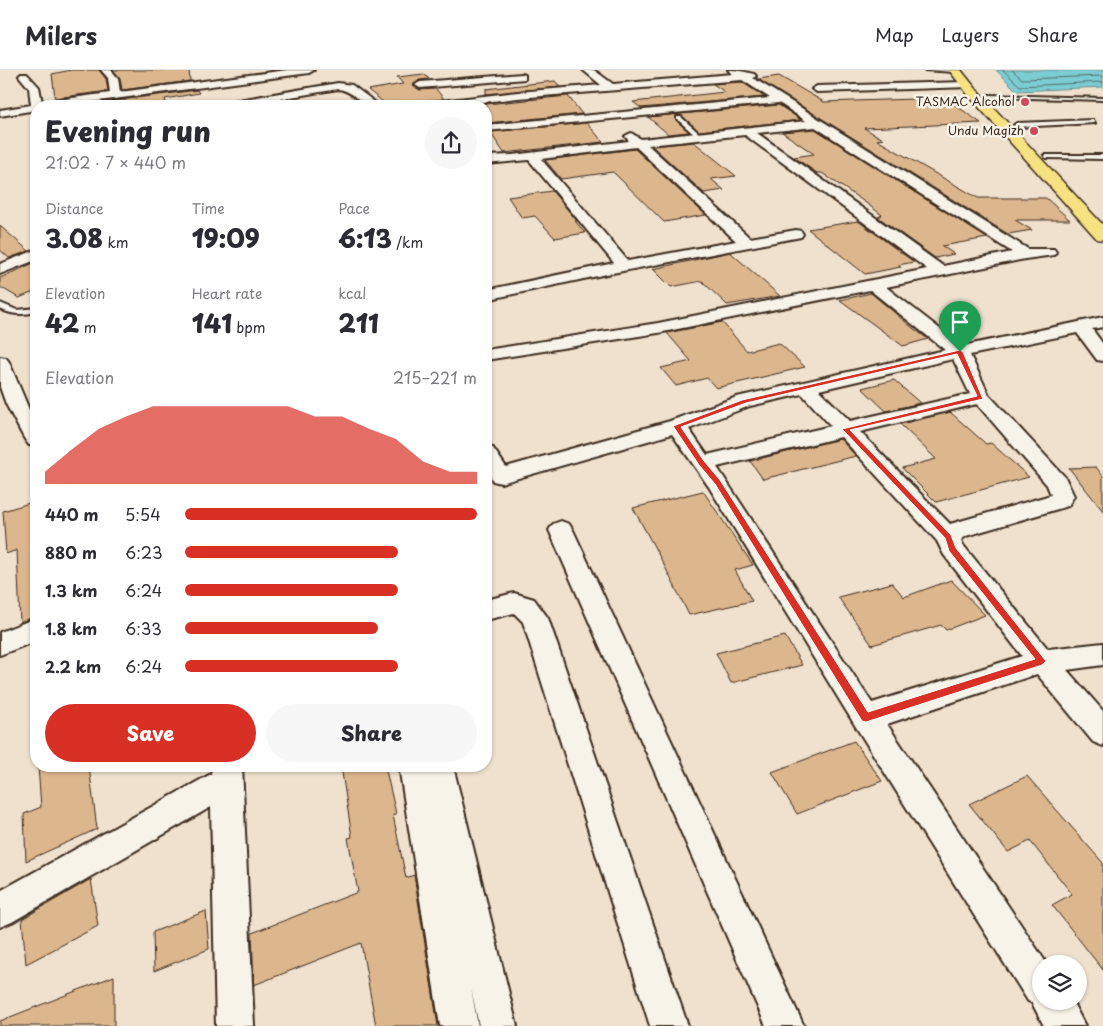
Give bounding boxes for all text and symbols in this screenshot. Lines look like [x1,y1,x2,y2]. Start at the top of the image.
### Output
text: Milers [25,17,97,53]
text: Map [875,21,914,48]
text: Layers [942,21,999,48]
text: Share [1027,21,1078,48]
place label: TASMAC Alcohol [916,92,1015,110]
marker: TASMAC Alcohol [1019,96,1031,108]
text: Evening run [45,109,211,152]
button: share [425,117,477,169]
place label: Undu Magizh [948,121,1024,139]
marker: Undu Magizh [1028,125,1040,137]
text: 21:02 · 7 × 440 m [45,150,186,174]
text: Distance [45,198,104,219]
text: Time [192,198,225,219]
text: Pace [338,198,370,219]
text: 3.08 [45,219,103,257]
text: 19:09 [192,219,260,257]
text: 6:13 [338,219,392,257]
text: km [103,232,128,253]
text: /km [392,232,423,253]
text: Elevation [45,283,105,304]
text: Heart rate [192,283,262,304]
text: kcal [338,283,366,304]
pin [939,301,981,352]
text: 42 [45,304,79,342]
text: 141 [192,304,232,342]
text: 211 [338,304,379,342]
icon: arrive [946,308,974,336]
text: m [79,317,96,338]
text: bpm [232,317,266,338]
text: Elevation [45,365,114,389]
text: 215–221 m [393,365,477,389]
text: 440 m [45,502,99,526]
text: 5:54 [125,502,161,526]
text: 880 m [45,540,97,564]
text: 6:23 [125,540,162,564]
text: 1.3 km [45,578,97,602]
text: 6:24 [125,578,162,602]
text: 1.8 km [45,616,97,640]
text: 6:33 [125,616,162,640]
text: 2.2 km [45,654,101,678]
text: 6:24 [125,654,162,678]
button: Save [45,704,256,762]
button: Share [266,704,477,762]
map controls [1032,955,1087,1010]
button: layers [1032,955,1087,1010]

